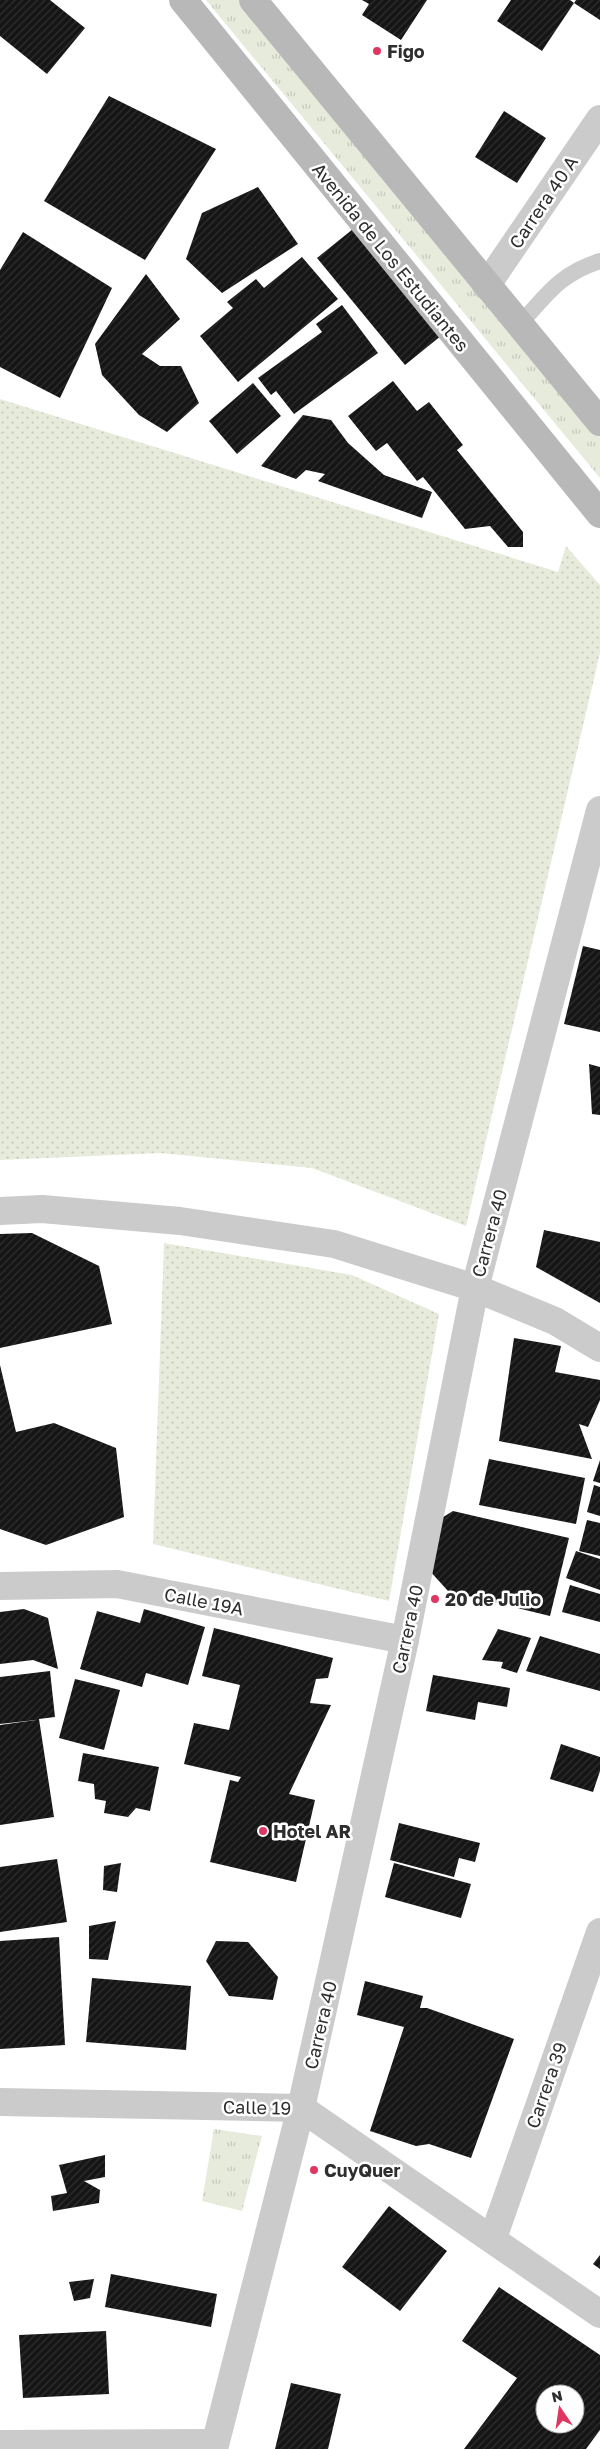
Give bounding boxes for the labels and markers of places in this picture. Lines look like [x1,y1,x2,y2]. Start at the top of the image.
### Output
place label: Figo [387,40,425,62]
marker: Figo [371,45,383,57]
place label: 20 de Julio [445,1588,541,1610]
marker: 20 de Julio [429,1593,441,1605]
place label: Hotel AR [273,1820,351,1842]
marker: Hotel AR [257,1825,269,1837]
place label: CuyQuer [324,2159,401,2181]
marker: CuyQuer [308,2164,320,2176]

